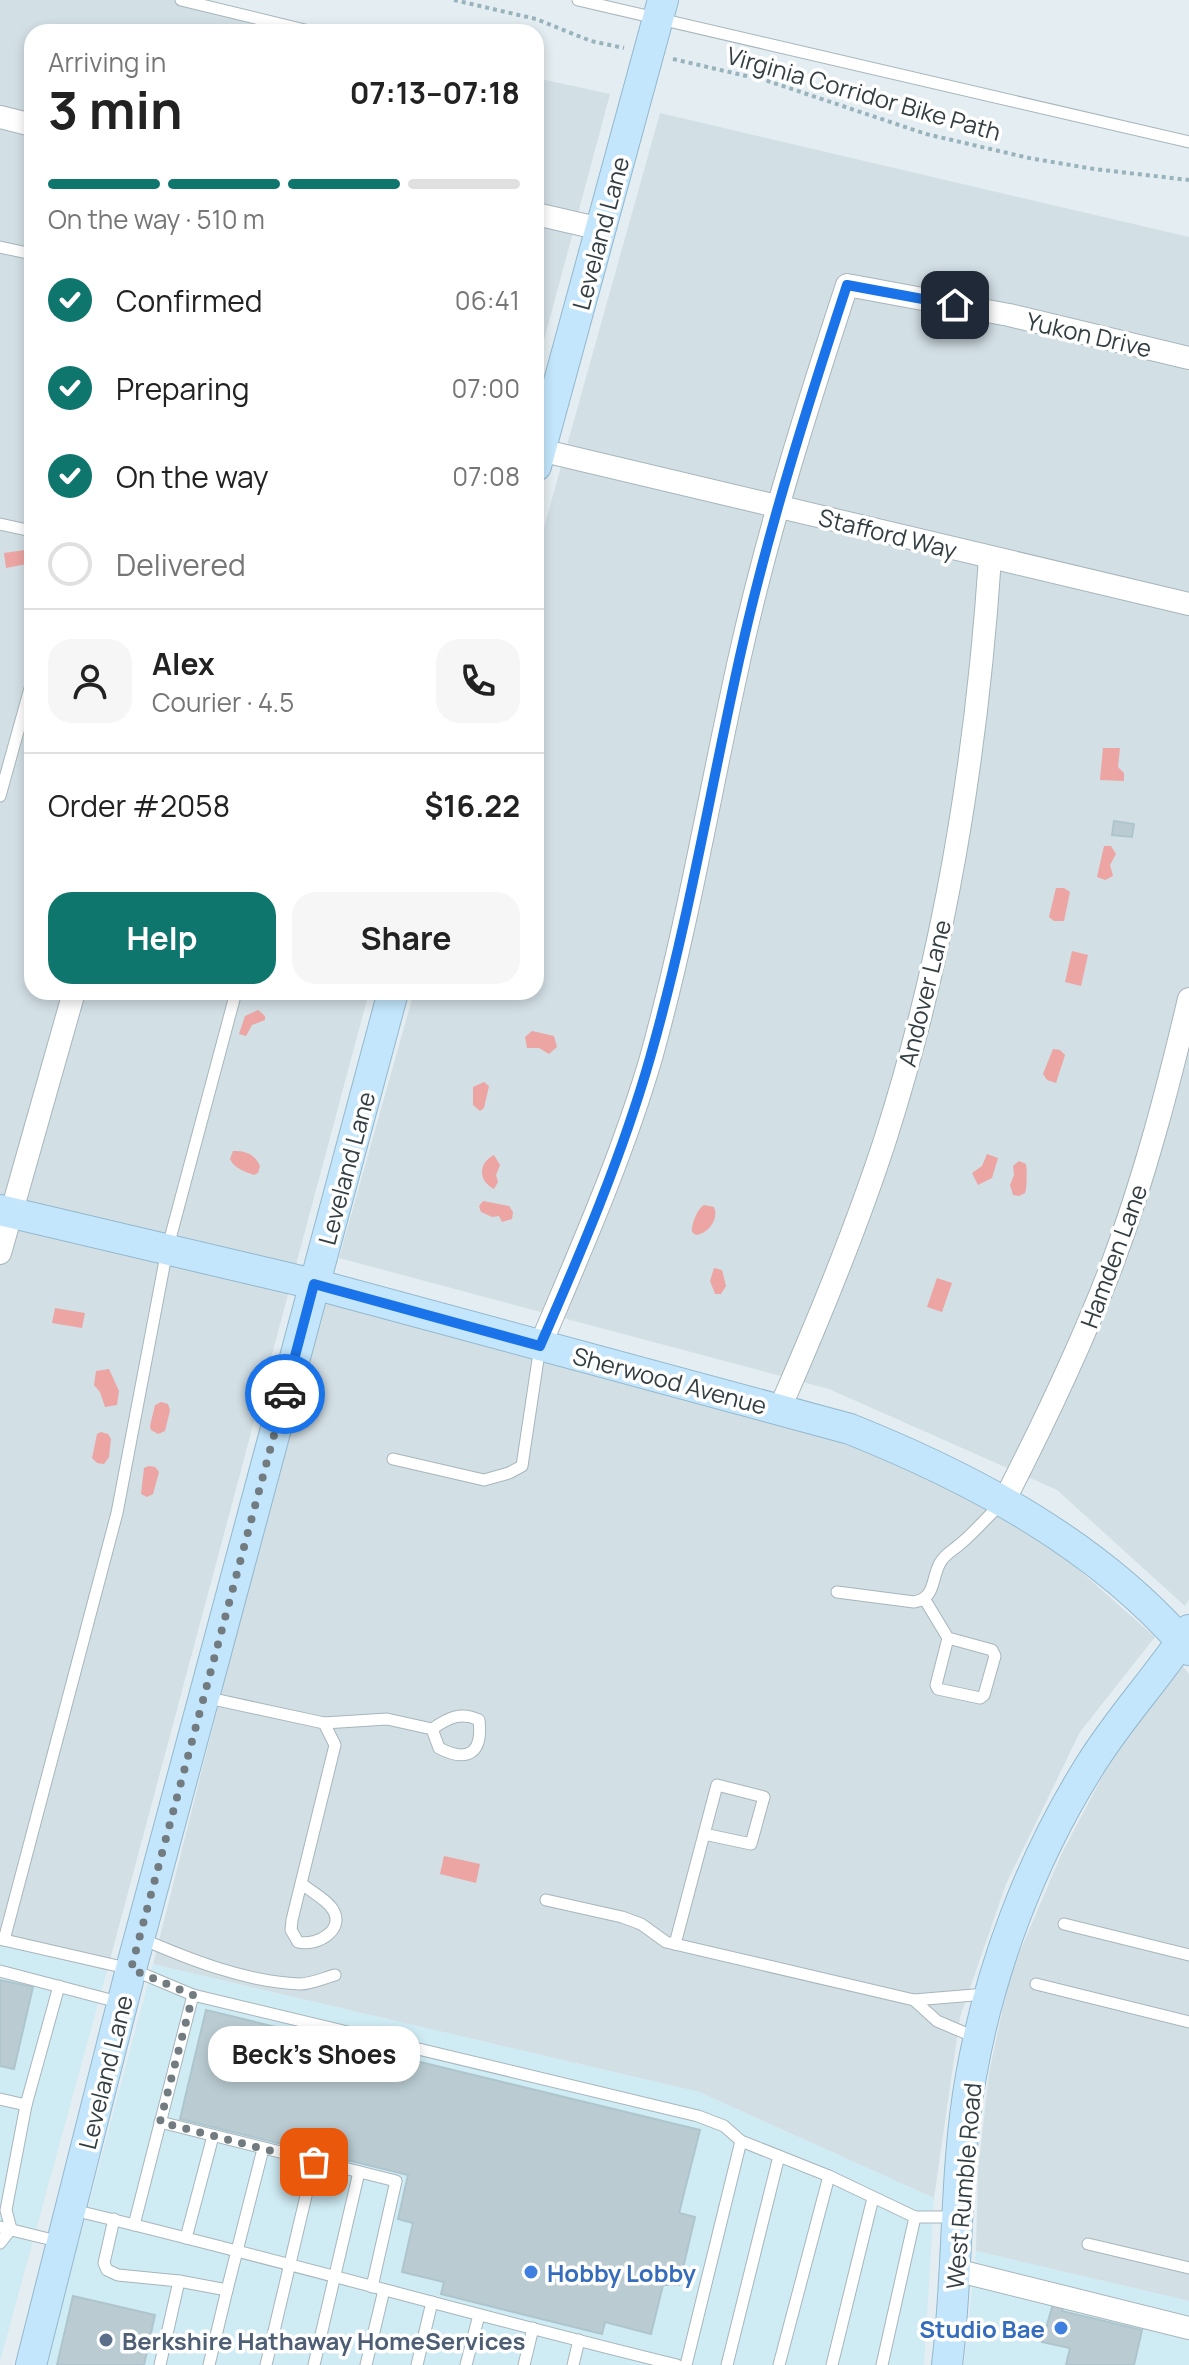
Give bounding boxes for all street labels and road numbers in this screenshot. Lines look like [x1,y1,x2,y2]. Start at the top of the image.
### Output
street label: Virginia Corridor Bike Path [723,38,1005,148]
street label: Leveland Lane [564,153,636,313]
street label: Yukon Drive [1023,304,1155,364]
street label: Stafford Way [815,500,961,566]
street label: Andover Lane [890,916,958,1070]
street label: Leveland Lane [310,1088,382,1248]
street label: Hamden Lane [1072,1180,1154,1332]
street label: Sherwood Avenue [569,1338,771,1422]
street label: Leveland Lane [70,1992,140,2152]
street label: West Rumble Road [938,2081,988,2291]

